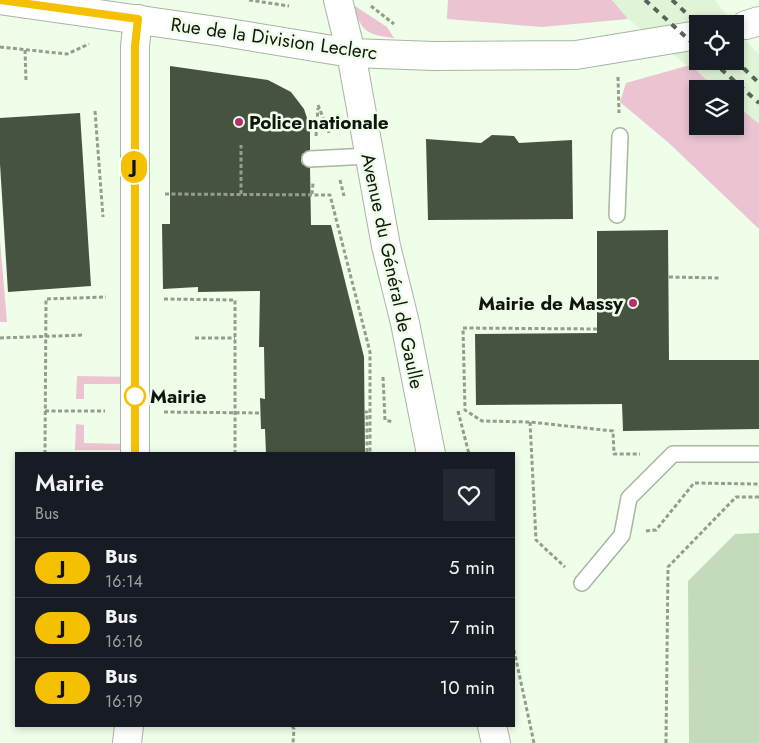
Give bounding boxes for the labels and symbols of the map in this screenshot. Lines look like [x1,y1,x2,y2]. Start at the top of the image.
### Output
street label: Rue de la Division Leclerc [169,11,379,66]
place label: Police nationale [249,109,389,136]
marker: Police nationale [233,116,245,128]
line badge: J [118,151,150,183]
street label: Avenue du Général de Gaulle [354,151,431,392]
place label: Mairie de Massy [478,290,624,317]
marker: Mairie de Massy [627,297,639,309]
place label: Mairie [150,383,206,410]
marker: Mairie [124,385,146,407]

